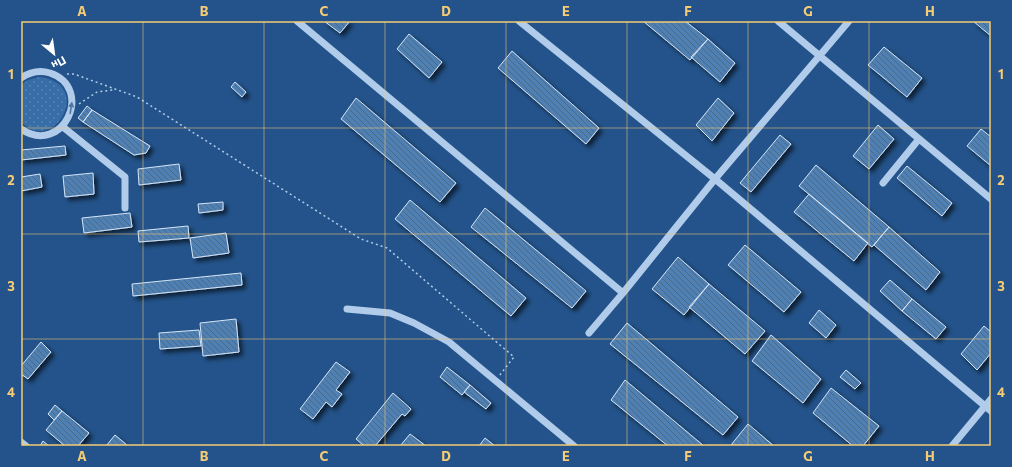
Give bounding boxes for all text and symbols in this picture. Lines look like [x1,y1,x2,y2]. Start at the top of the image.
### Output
text: A [77,3,87,19]
text: B [200,3,209,19]
text: C [320,3,329,19]
text: D [441,3,451,19]
text: E [562,3,570,19]
text: F [684,3,692,19]
text: G [803,3,813,19]
text: H [925,3,935,19]
north arrow [34,34,74,74]
text: Пн [50,54,69,72]
text: 1 [8,66,14,82]
text: 1 [998,66,1004,82]
one-way arrow [68,102,74,114]
text: 2 [7,172,15,188]
text: 2 [997,172,1005,188]
text: 3 [7,278,15,294]
text: 3 [997,278,1005,294]
text: 4 [7,384,15,400]
text: 4 [997,384,1005,400]
text: A [77,448,87,464]
text: B [200,448,209,464]
text: C [320,448,329,464]
text: D [441,448,451,464]
text: E [562,448,570,464]
text: F [684,448,692,464]
text: G [803,448,813,464]
text: H [925,448,935,464]

